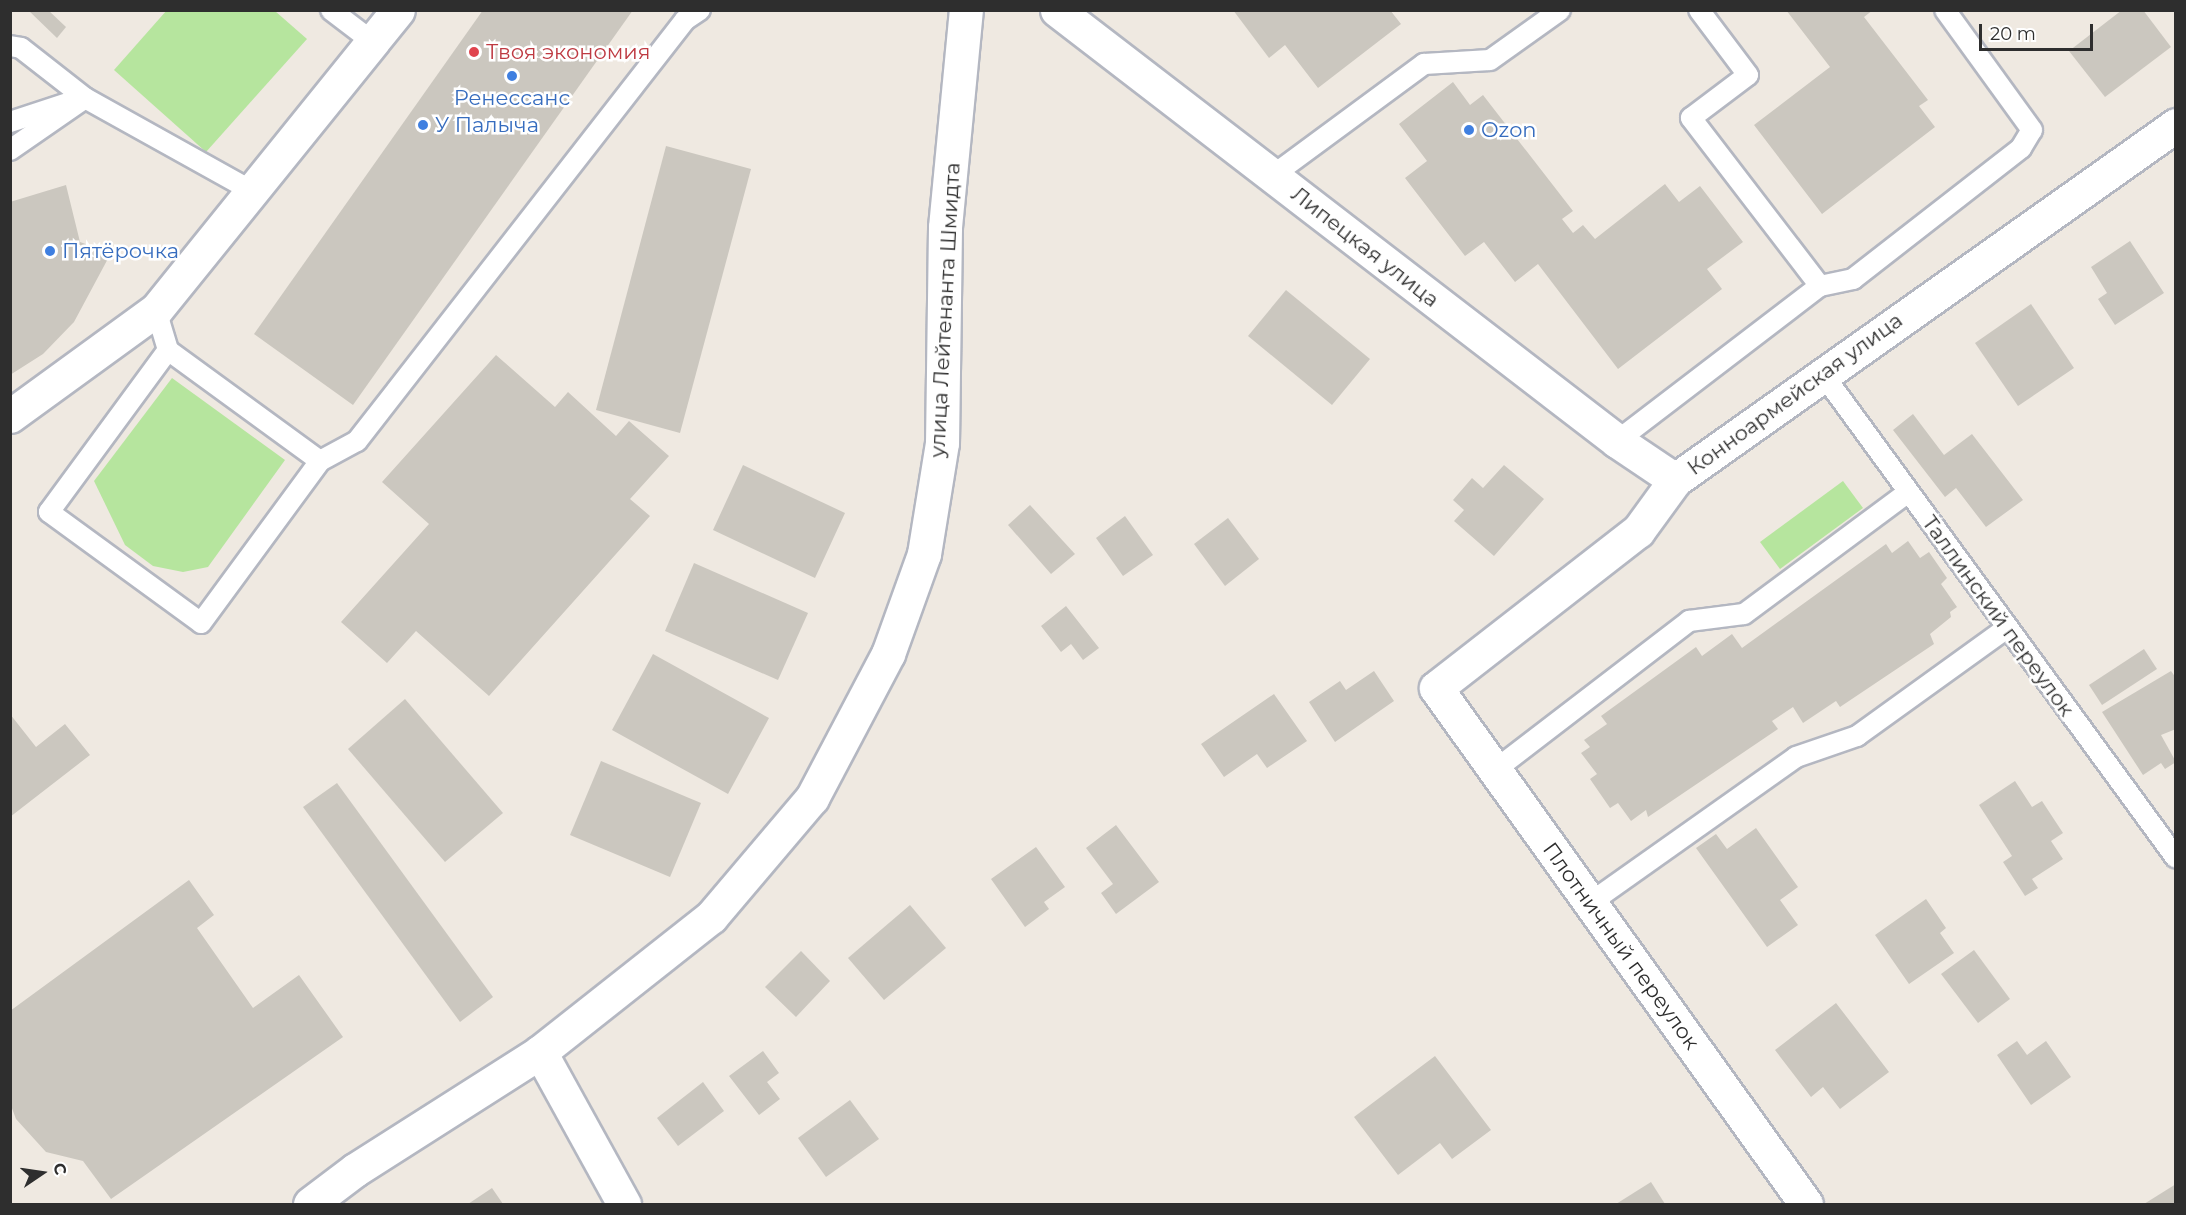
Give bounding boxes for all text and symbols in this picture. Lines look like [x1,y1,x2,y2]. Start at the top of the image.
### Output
scale bar [1982,12,2096,50]
text: 20 m [1990,23,2036,45]
place label: Твоя экономия [486,39,651,65]
marker: Твоя экономия [467,45,481,59]
marker: Ренессанс [505,69,519,83]
place label: Ренессанс [454,85,570,111]
place label: У Палыча [435,112,539,138]
place label: Ozon [1481,117,1537,143]
marker: У Палыча [416,118,430,132]
marker: Ozon [1462,123,1476,137]
street label: улица Лейтенанта Шмидта [925,162,965,458]
street label: Липецкая улица [1286,182,1444,312]
place label: Пятёрочка [62,238,179,264]
marker: Пятёрочка [43,244,57,258]
street label: Конноармейская улица [1683,308,1907,480]
street label: Таллинский переулок [1917,511,2079,721]
street label: Плотничный переулок [1537,838,1705,1054]
north arrow [12,1143,72,1203]
text: С [49,1161,71,1177]

